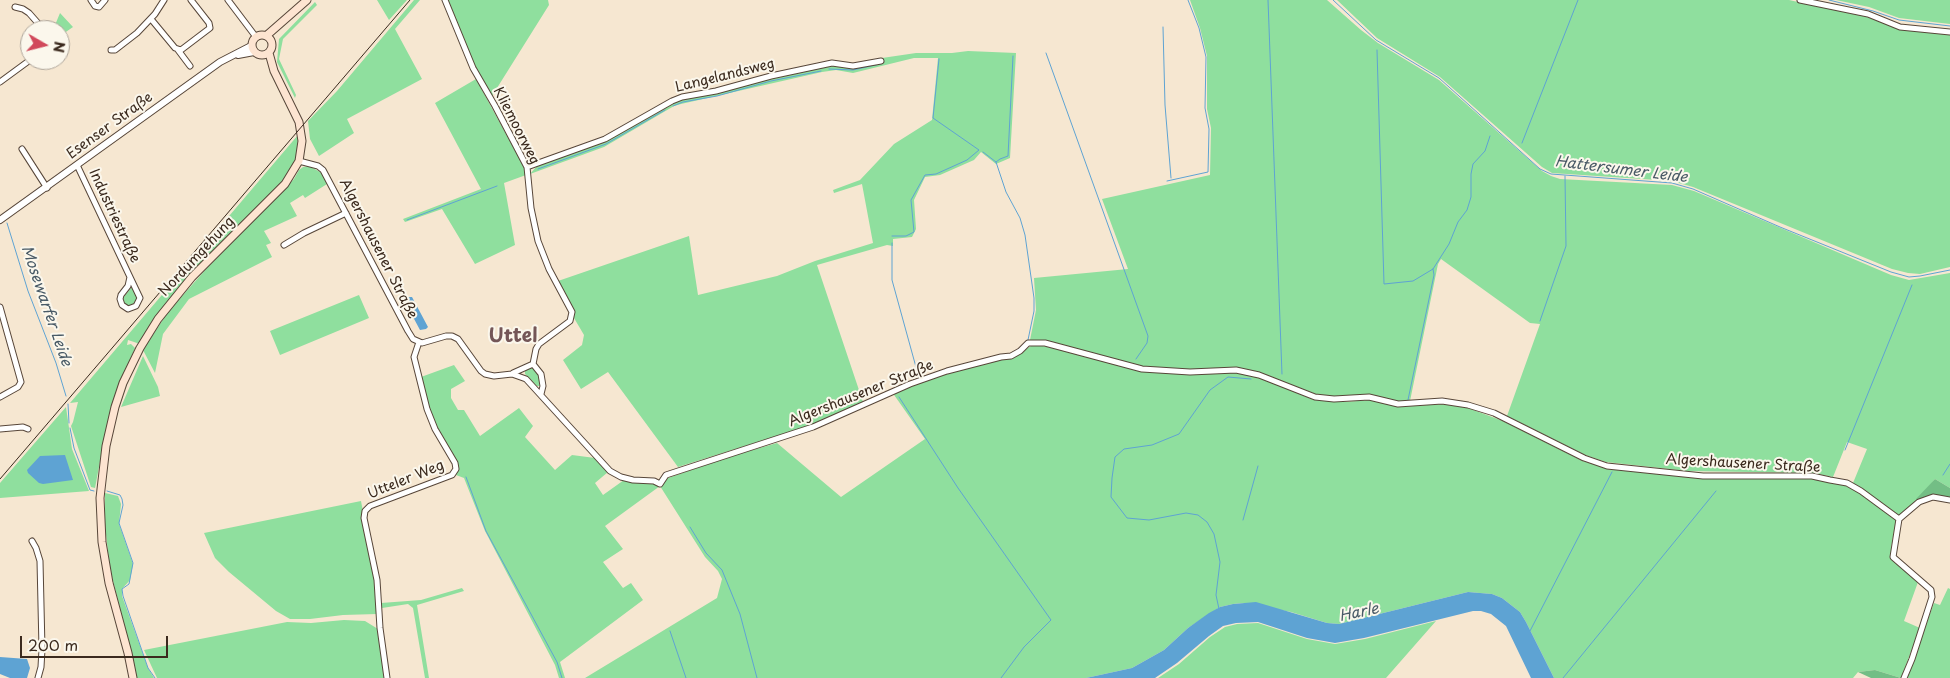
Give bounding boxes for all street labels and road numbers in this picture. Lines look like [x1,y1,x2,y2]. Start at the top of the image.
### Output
street label: Langelandsweg [674,56,776,96]
street label: Kliemoorweg [489,84,543,168]
street label: Esenser Straße [64,89,156,163]
street label: Industriestraße [85,166,143,266]
street label: Algershausener Straße [335,176,421,322]
street label: Nordumgehung [156,214,238,300]
street label: Algershausener Straße [786,357,936,431]
street label: Algershausener Straße [1665,452,1821,476]
street label: Utteler Weg [365,457,447,503]

